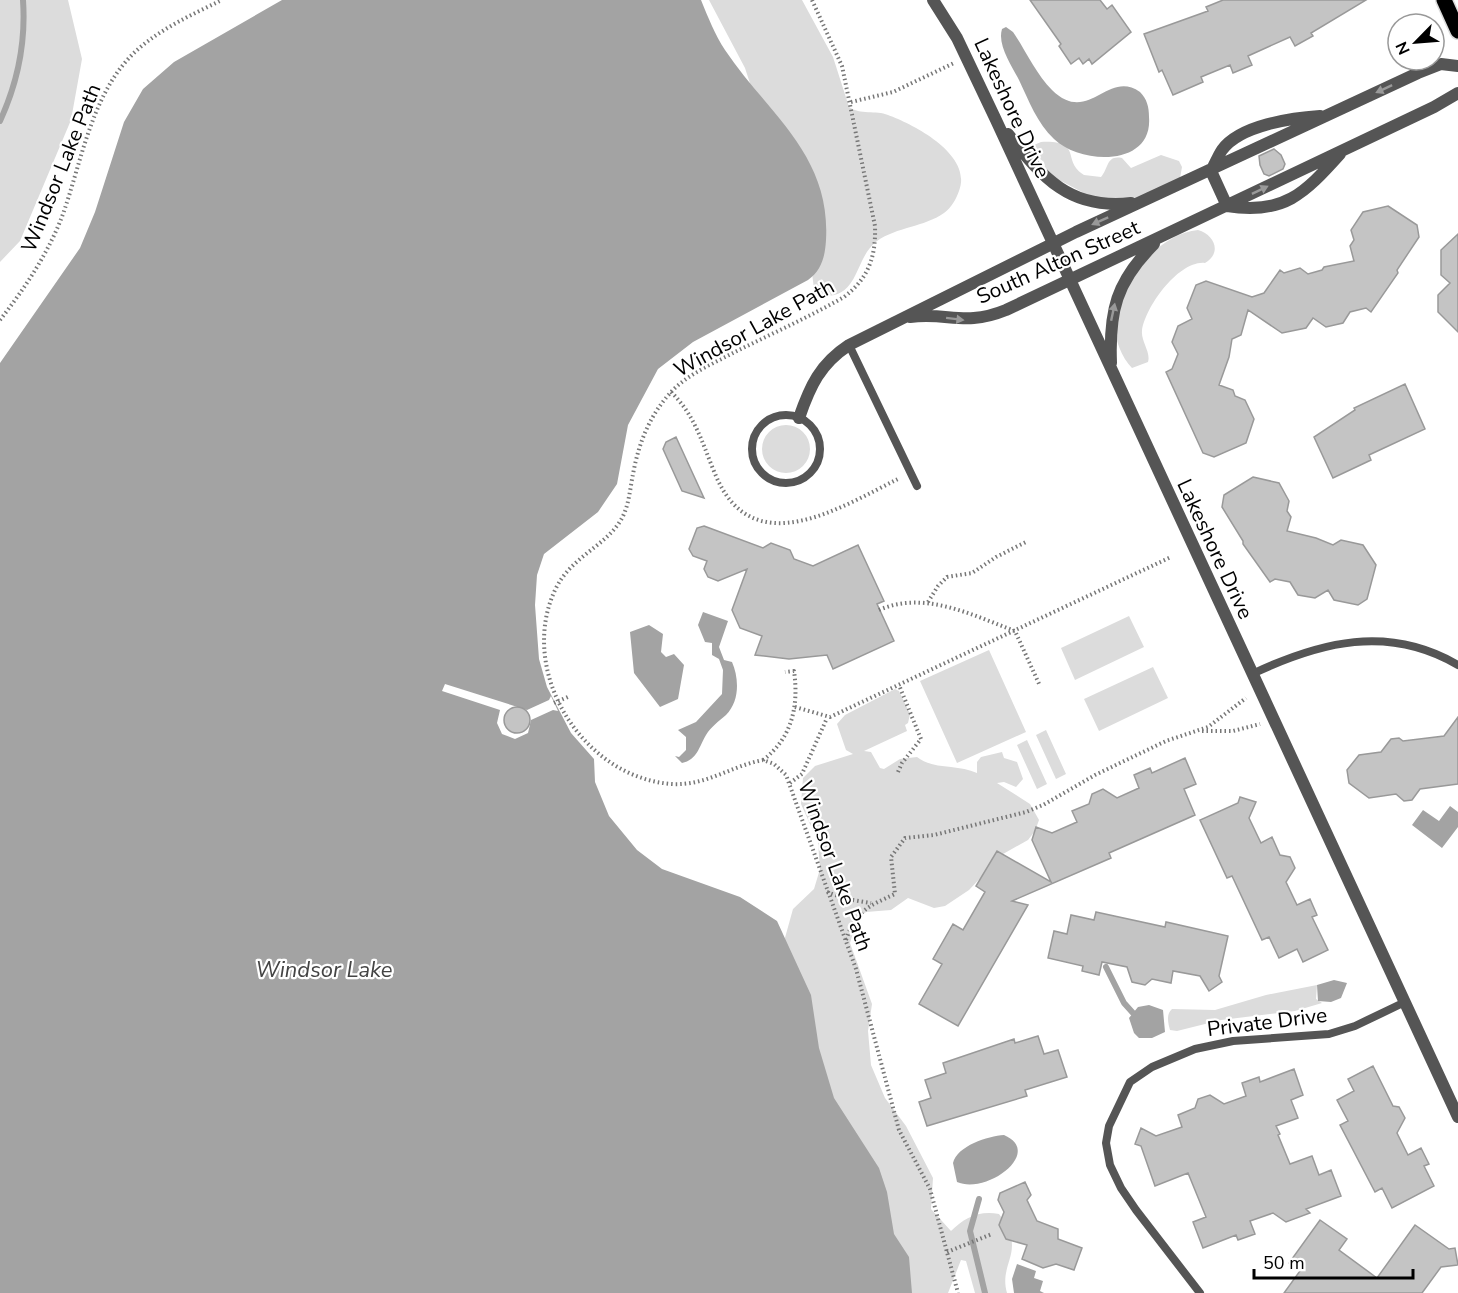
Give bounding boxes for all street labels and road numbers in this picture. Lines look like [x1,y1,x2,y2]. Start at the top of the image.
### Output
street label: Lakeshore Drive [967,33,1057,183]
street label: Windsor Lake Path [14,80,108,256]
street label: South Alton Street [972,213,1145,311]
street label: Windsor Lake Path [669,272,839,384]
street label: Lakeshore Drive [1170,474,1260,624]
street label: Windsor Lake Path [791,777,879,955]
street label: Private Drive [1205,1001,1329,1043]

